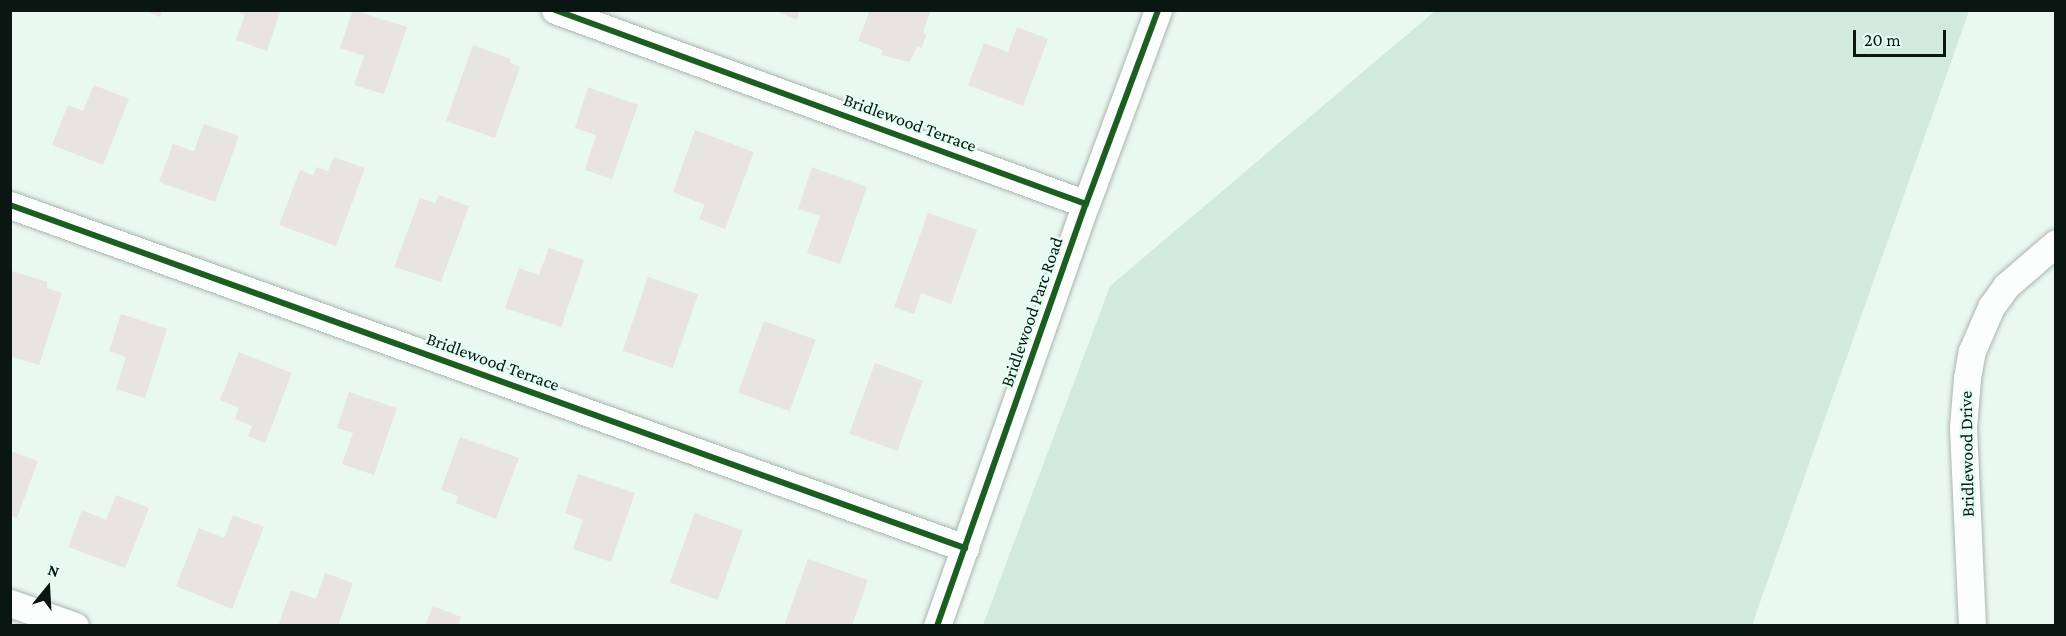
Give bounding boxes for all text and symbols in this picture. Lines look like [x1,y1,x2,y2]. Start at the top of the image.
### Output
scale bar [1856,18,1949,56]
text: 20 m [1864,30,1901,50]
street label: Bridlewood Terrace [841,89,979,157]
street label: Bridlewood Parc Road [996,234,1068,390]
street label: Bridlewood Terrace [424,328,562,396]
street label: Bridlewood Drive [1955,391,1979,517]
north arrow [18,558,78,618]
text: N [46,561,62,580]

